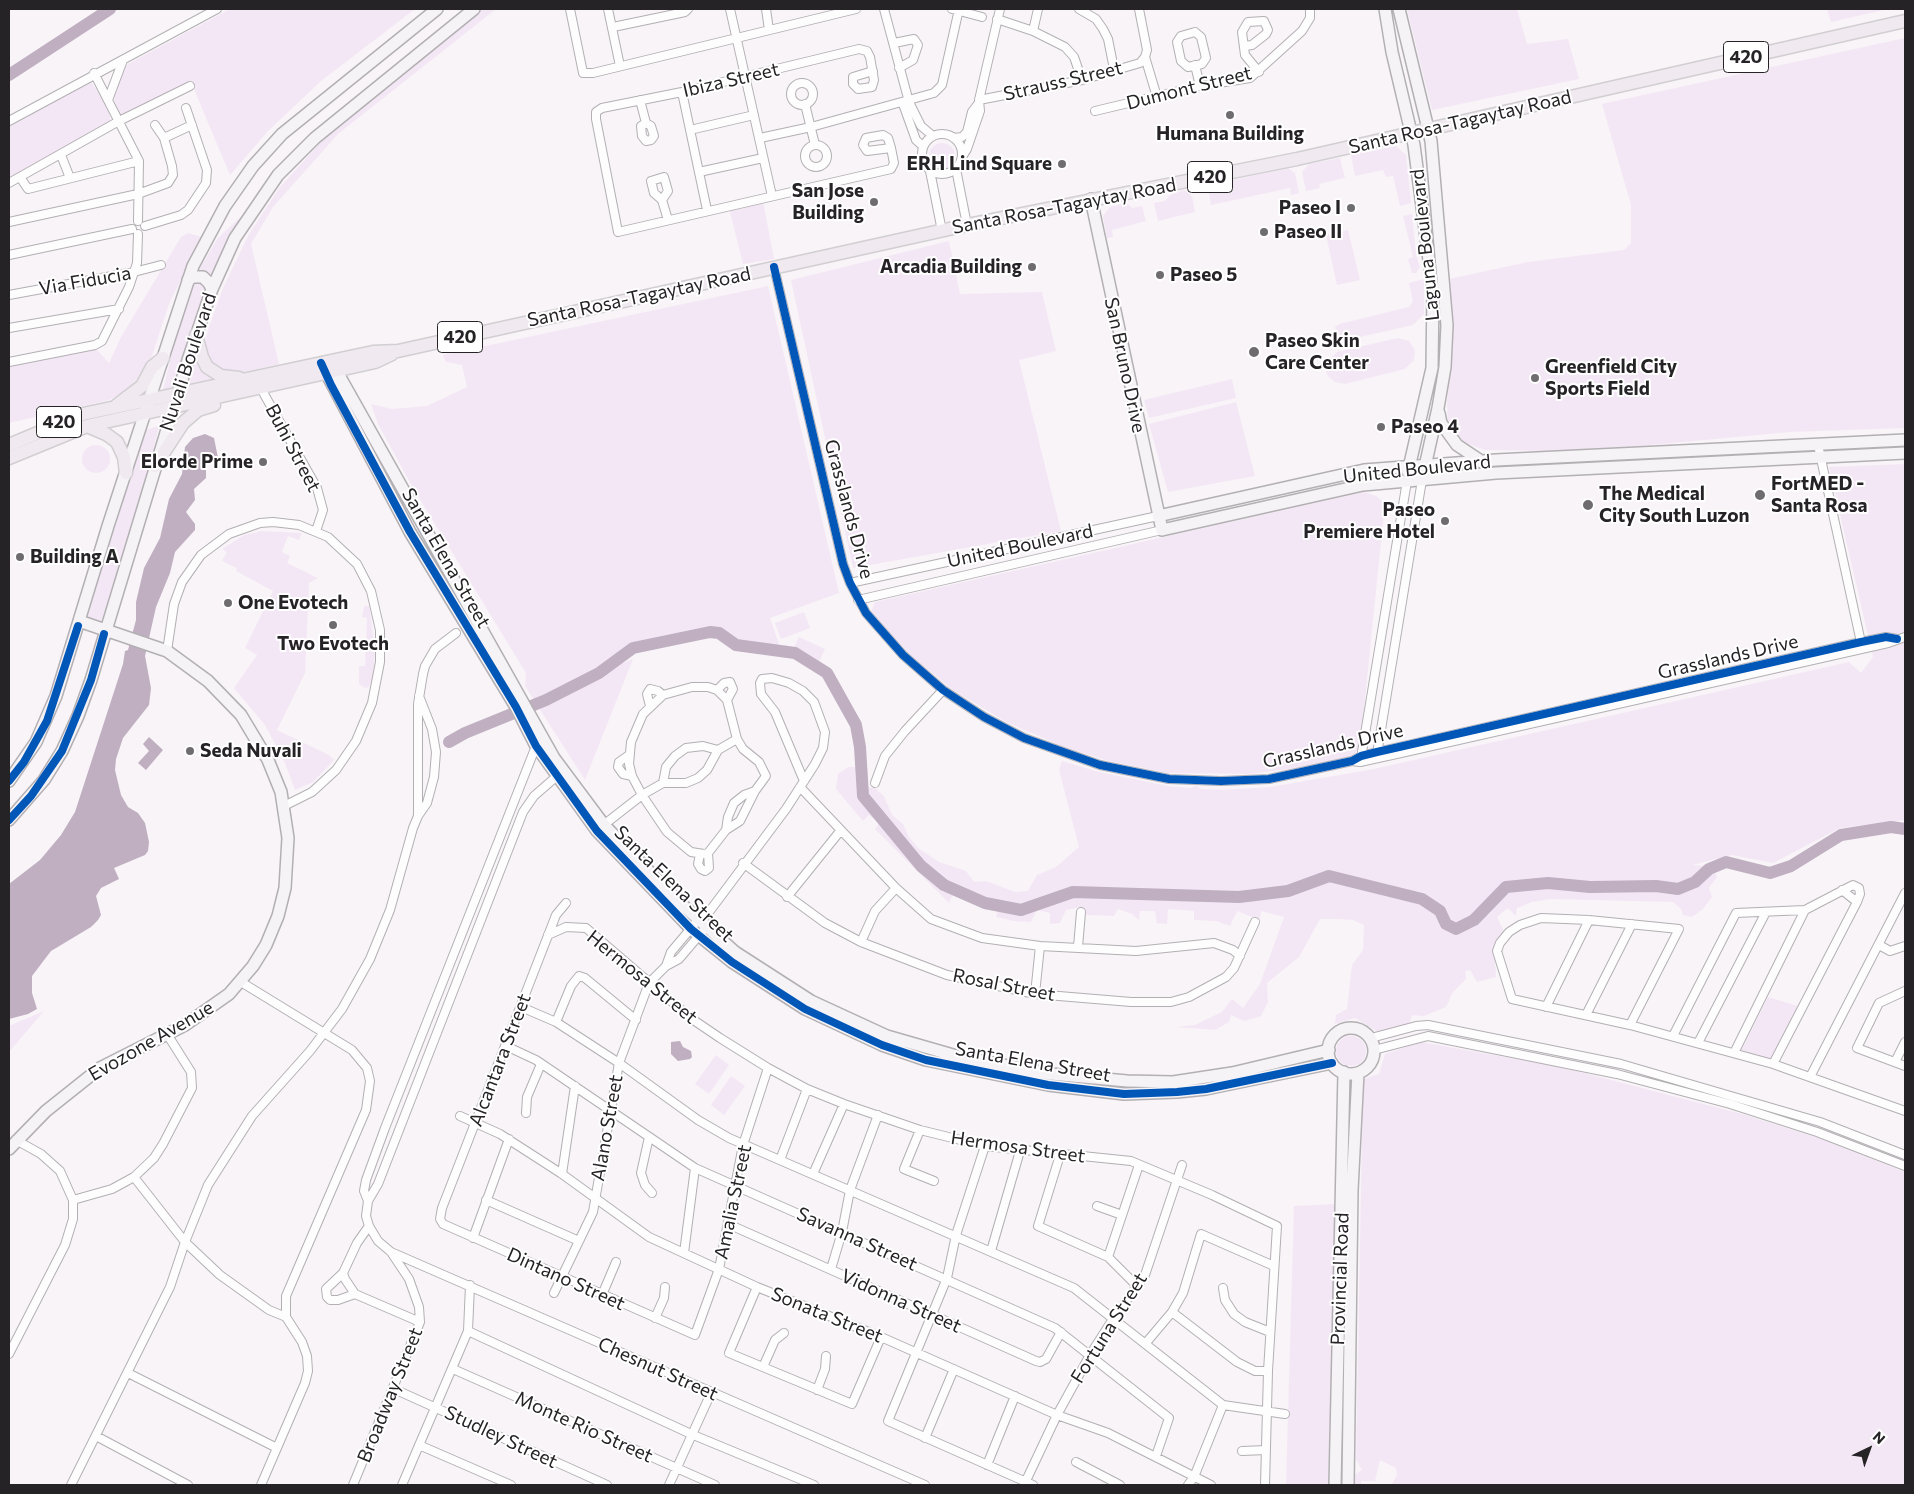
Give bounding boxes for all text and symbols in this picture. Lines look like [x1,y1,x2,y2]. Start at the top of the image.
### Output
road number: 420 [1724,42,1768,72]
street label: Strauss Street [1001,56,1125,106]
street label: Ibiza Street [681,58,781,102]
street label: Dumont Street [1124,61,1254,115]
street label: Santa Rosa-Tagaytay Road [1347,85,1573,159]
marker: Humana Building [1224,109,1236,121]
place label: Humana Building [1156,123,1304,145]
place label: ERH Lind Square [907,153,1052,175]
marker: ERH Lind Square [1056,158,1068,170]
road number: 420 [1188,162,1232,192]
street label: Laguna Boulevard [1406,168,1444,322]
street label: Santa Rosa-Tagaytay Road [950,173,1178,239]
place label: San Jose Building [792,180,864,224]
marker: San Jose Building [868,196,880,208]
place label: Paseo I [1279,197,1341,219]
marker: Paseo I [1345,202,1357,214]
place label: Paseo II [1274,221,1342,243]
marker: Paseo II [1258,226,1270,238]
place label: Arcadia Building [880,256,1022,278]
marker: Arcadia Building [1026,261,1038,273]
street label: Via Fiducia [37,262,133,300]
street label: Santa Rosa-Tagaytay Road [525,262,753,332]
place label: Paseo 5 [1170,264,1237,286]
marker: Paseo 5 [1154,269,1166,281]
street label: Nuvali Boulevard [155,290,221,434]
street label: San Bruno Drive [1100,295,1150,435]
road number: 420 [438,322,482,352]
place label: Paseo Skin Care Center [1265,330,1369,374]
marker: Paseo Skin Care Center [1247,345,1261,359]
place label: Greenfield City Sports Field [1545,356,1677,400]
marker: Greenfield City Sports Field [1529,372,1541,384]
street label: Buhi Street [260,400,326,496]
road number: 420 [36,407,82,438]
place label: Paseo 4 [1391,416,1459,438]
marker: Paseo 4 [1375,421,1387,433]
street label: Grasslands Drive [819,437,879,581]
street label: United Boulevard [1342,450,1492,488]
place label: Elorde Prime [141,451,253,473]
marker: Elorde Prime [257,456,269,468]
place label: FortMED - Santa Rosa [1771,473,1868,517]
place label: The Medical City South Luzon [1599,483,1750,527]
street label: Santa Elena Street [397,484,495,632]
marker: FortMED - Santa Rosa [1753,488,1767,502]
marker: The Medical City South Luzon [1581,498,1595,512]
place label: Paseo Premiere Hotel [1303,499,1435,543]
marker: Paseo Premiere Hotel [1439,515,1451,527]
street label: United Boulevard [945,519,1095,573]
place label: Building A [30,546,119,568]
marker: Building A [14,551,26,563]
place label: One Evotech [238,592,348,614]
marker: One Evotech [222,597,234,609]
marker: Two Evotech [327,619,339,631]
street label: Grasslands Drive [1656,630,1800,684]
place label: Two Evotech [277,633,389,655]
street label: Grasslands Drive [1261,719,1405,773]
place label: Seda Nuvali [200,740,302,762]
marker: Seda Nuvali [184,745,196,757]
street label: Santa Elena Street [609,821,739,947]
street label: Hermosa Street [582,925,702,1029]
street label: Rosal Street [951,964,1057,1006]
street label: Alcantara Street [464,990,536,1130]
street label: Evozone Avenue [85,996,217,1086]
street label: Santa Elena Street [953,1037,1113,1087]
street label: Alano Street [586,1073,628,1183]
street label: Hermosa Street [949,1126,1087,1168]
street label: Amalia Street [710,1143,756,1261]
street label: Savanna Street [793,1202,921,1276]
street label: Provincial Road [1326,1212,1354,1346]
street label: Dintano Street [503,1243,629,1315]
street label: Vidonna Street [837,1264,965,1338]
street label: Fortuna Street [1066,1269,1152,1387]
street label: Sonata Street [768,1282,886,1348]
street label: Broadway Street [353,1324,427,1466]
street label: Chesnut Street [594,1332,722,1406]
street label: Monte Rio Street [512,1386,656,1468]
street label: Studley Street [441,1401,561,1473]
north arrow [1844,1424,1894,1474]
text: N [1870,1428,1889,1447]

